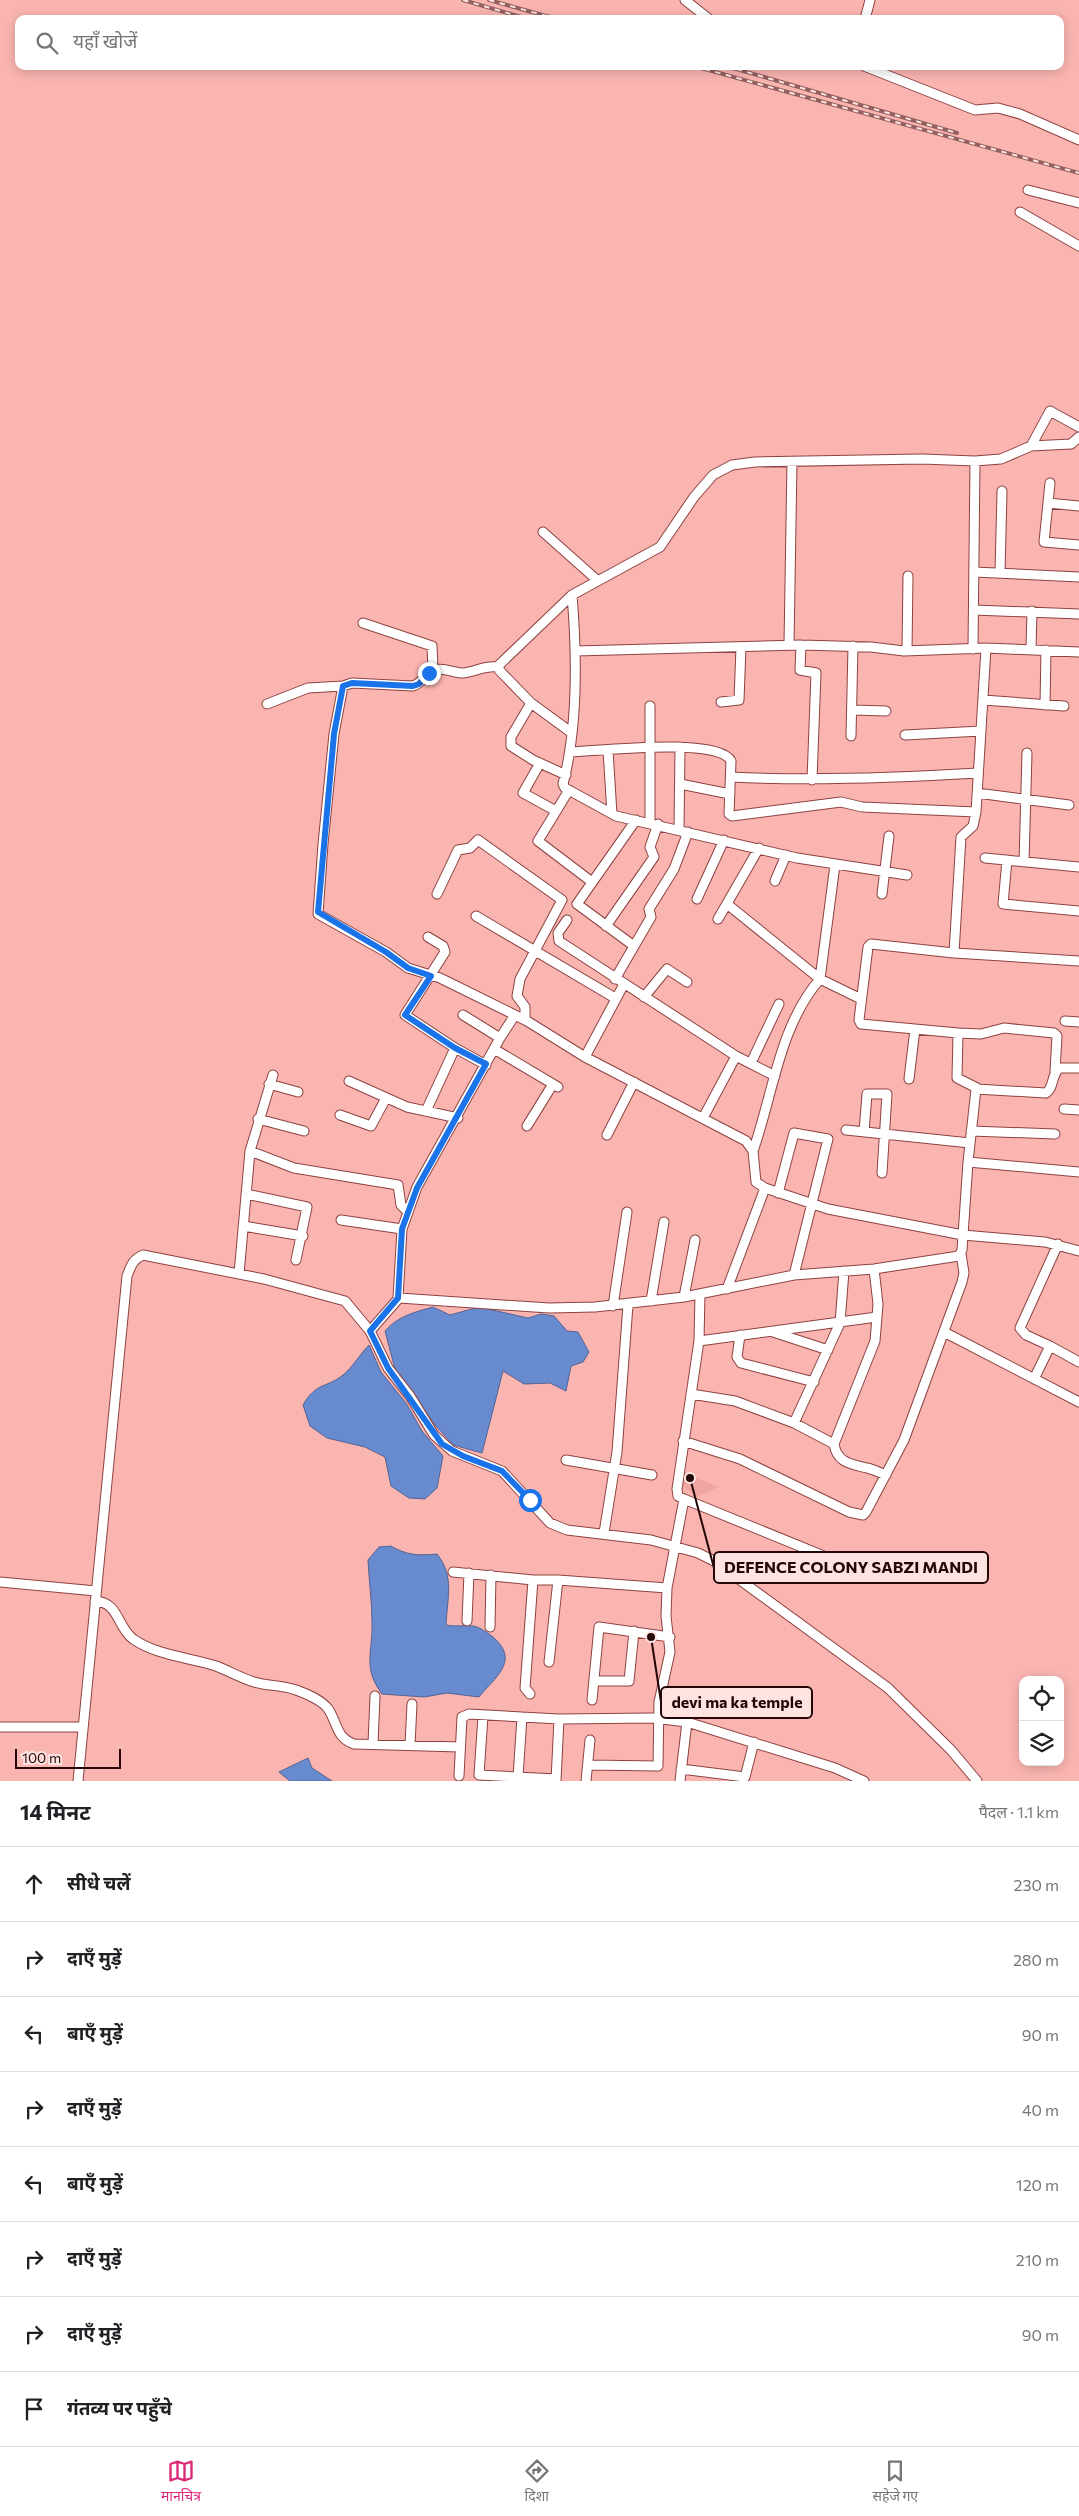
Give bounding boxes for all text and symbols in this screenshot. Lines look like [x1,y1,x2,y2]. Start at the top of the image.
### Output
search box [15,15,1064,70]
icon: search [33,29,61,57]
text: यहाँ खोजें [73,29,137,52]
route end [418,662,441,685]
route start [519,1489,542,1512]
callout: DEFENCE COLONY SABZI MANDI [714,1552,988,1583]
text: DEFENCE COLONY SABZI MANDI [724,1557,978,1576]
map controls [1019,1676,1064,1766]
button: locate [1019,1676,1064,1721]
callout: devi ma ka temple [661,1687,812,1718]
text: devi ma ka temple [671,1692,803,1711]
button: layers [1019,1721,1064,1766]
scale bar [15,1746,121,1769]
text: 100 m [22,1749,61,1766]
text: 14 मिनट [20,1799,90,1824]
text: पैदल · 1.1 km [979,1802,1059,1821]
icon: ahead [20,1870,48,1898]
text: सीधे चलें [67,1871,131,1894]
text: 230 m [1014,1875,1059,1894]
icon: right [20,1945,48,1973]
text: दाएँ मुड़ें [67,1946,122,1969]
text: 280 m [1013,1950,1059,1969]
icon: left [20,2020,48,2048]
text: बाएँ मुड़ें [67,2021,123,2044]
text: 90 m [1022,2025,1059,2044]
icon: right [20,2095,48,2123]
text: दाएँ मुड़ें [67,2096,122,2119]
text: 40 m [1022,2100,1059,2119]
icon: left [20,2170,48,2198]
text: बाएँ मुड़ें [67,2171,123,2194]
text: 120 m [1016,2175,1059,2194]
icon: right [20,2245,48,2273]
text: दाएँ मुड़ें [67,2246,122,2269]
text: 210 m [1016,2250,1059,2269]
icon: right [20,2320,48,2348]
text: दाएँ मुड़ें [67,2321,122,2344]
text: 90 m [1022,2325,1059,2344]
icon: arrive [20,2395,48,2423]
text: गंतव्य पर पहुँचे [67,2396,172,2419]
tab: मानचित्र [161,2457,201,2507]
tab: दिशा [523,2457,551,2507]
tab: सहेजे गए [873,2457,918,2507]

